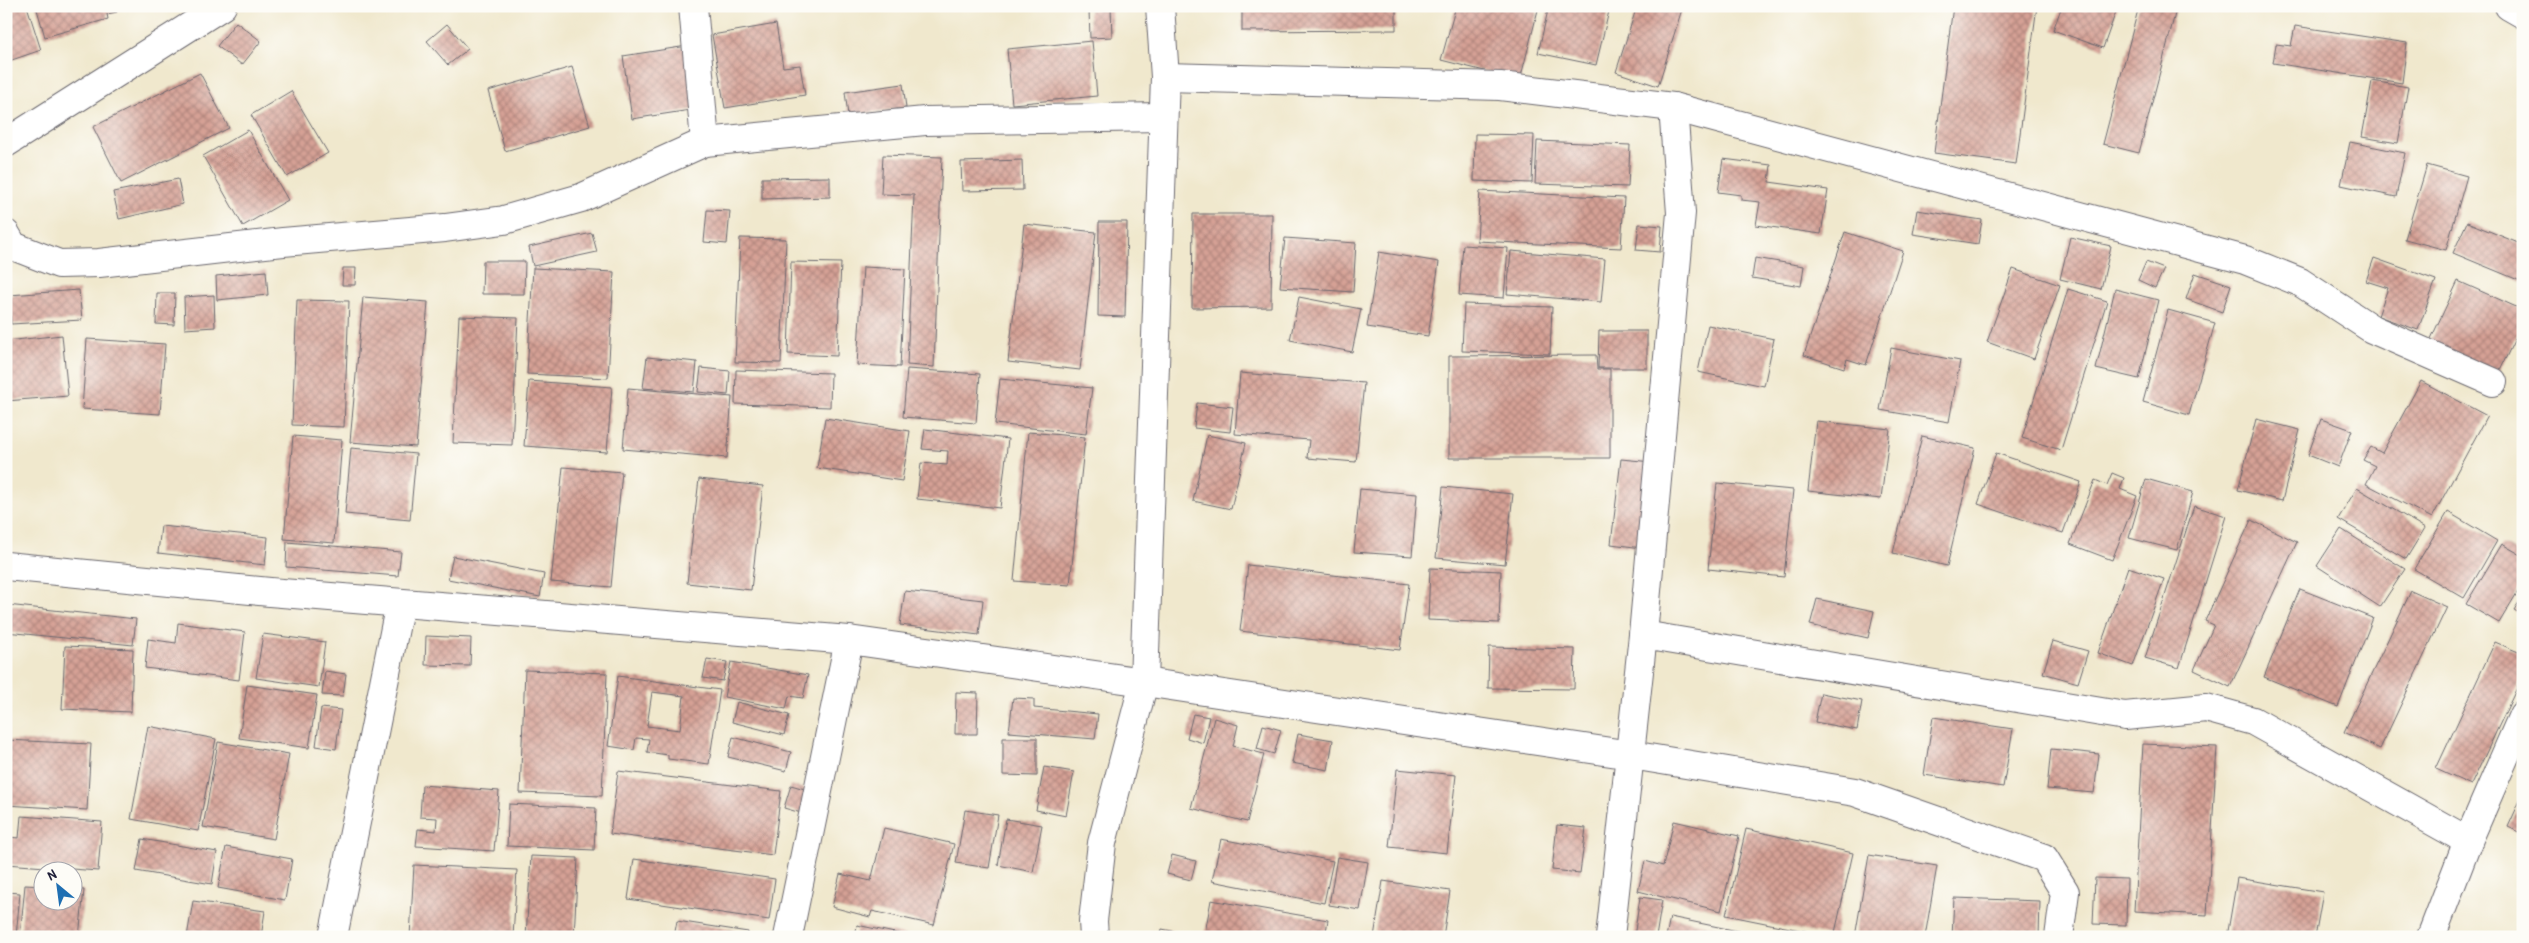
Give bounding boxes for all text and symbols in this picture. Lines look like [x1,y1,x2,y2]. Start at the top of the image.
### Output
north arrow [32,860,82,910]
text: N [44,864,60,884]

